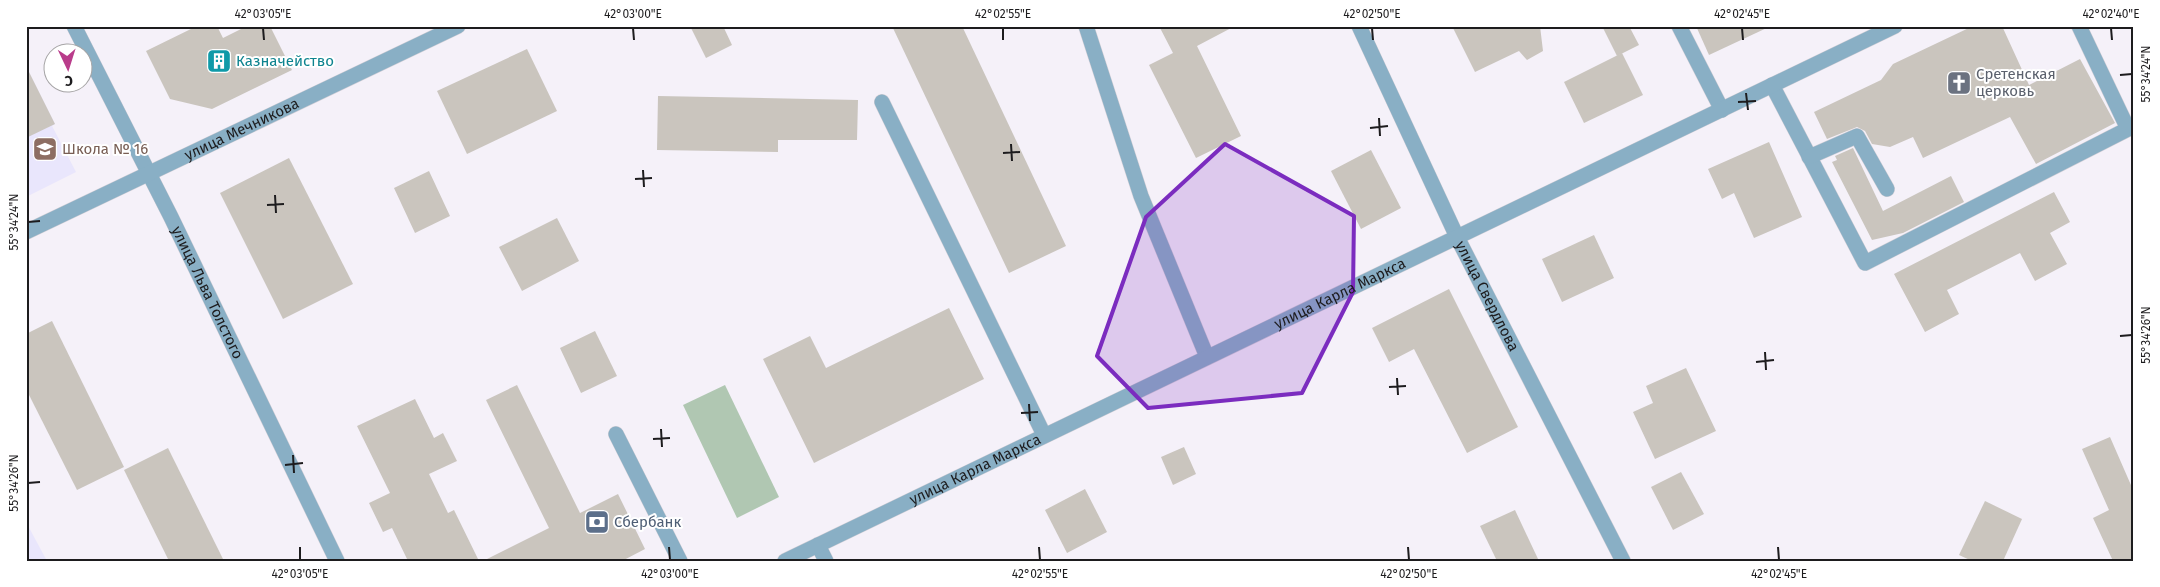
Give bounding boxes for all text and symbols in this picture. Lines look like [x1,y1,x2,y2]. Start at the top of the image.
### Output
text: 42°03'05"E [235,7,292,21]
text: 42°03'00"E [604,7,662,21]
text: 42°02'55"E [975,7,1031,21]
text: 42°02'50"E [1343,7,1401,21]
text: 42°02'45"E [1714,7,1770,21]
text: 42°02'40"E [2082,7,2140,21]
north arrow [42,42,92,92]
text: 55°34'24"N [2139,46,2153,102]
building icon: Казначейство [206,48,232,74]
place label: Казначейство [236,52,334,70]
place label: Сретенская церковь [1976,65,2056,100]
church icon: Сретенская церковь [1946,70,1972,96]
text: С [64,72,73,89]
street label: улица Мечникова [182,94,302,164]
school or university icon: Школа № 16 [32,136,58,162]
place label: Школа № 16 [62,140,148,158]
text: 55°34'24"N [7,194,21,250]
street label: улица Льва Толстого [168,223,247,362]
street label: улица Свердлова [1452,238,1523,354]
street label: улица Карла Маркса [1271,254,1409,333]
text: 55°34'26"N [2139,306,2153,364]
street label: улица Карла Маркса [906,430,1044,509]
text: 55°34'26"N [7,454,21,512]
bank icon: Сбербанк [584,509,610,535]
place label: Сбербанк [614,513,682,531]
text: 42°03'05"E [272,567,329,581]
text: 42°03'00"E [641,567,699,581]
text: 42°02'55"E [1012,567,1068,581]
text: 42°02'50"E [1380,567,1438,581]
text: 42°02'45"E [1751,567,1807,581]

